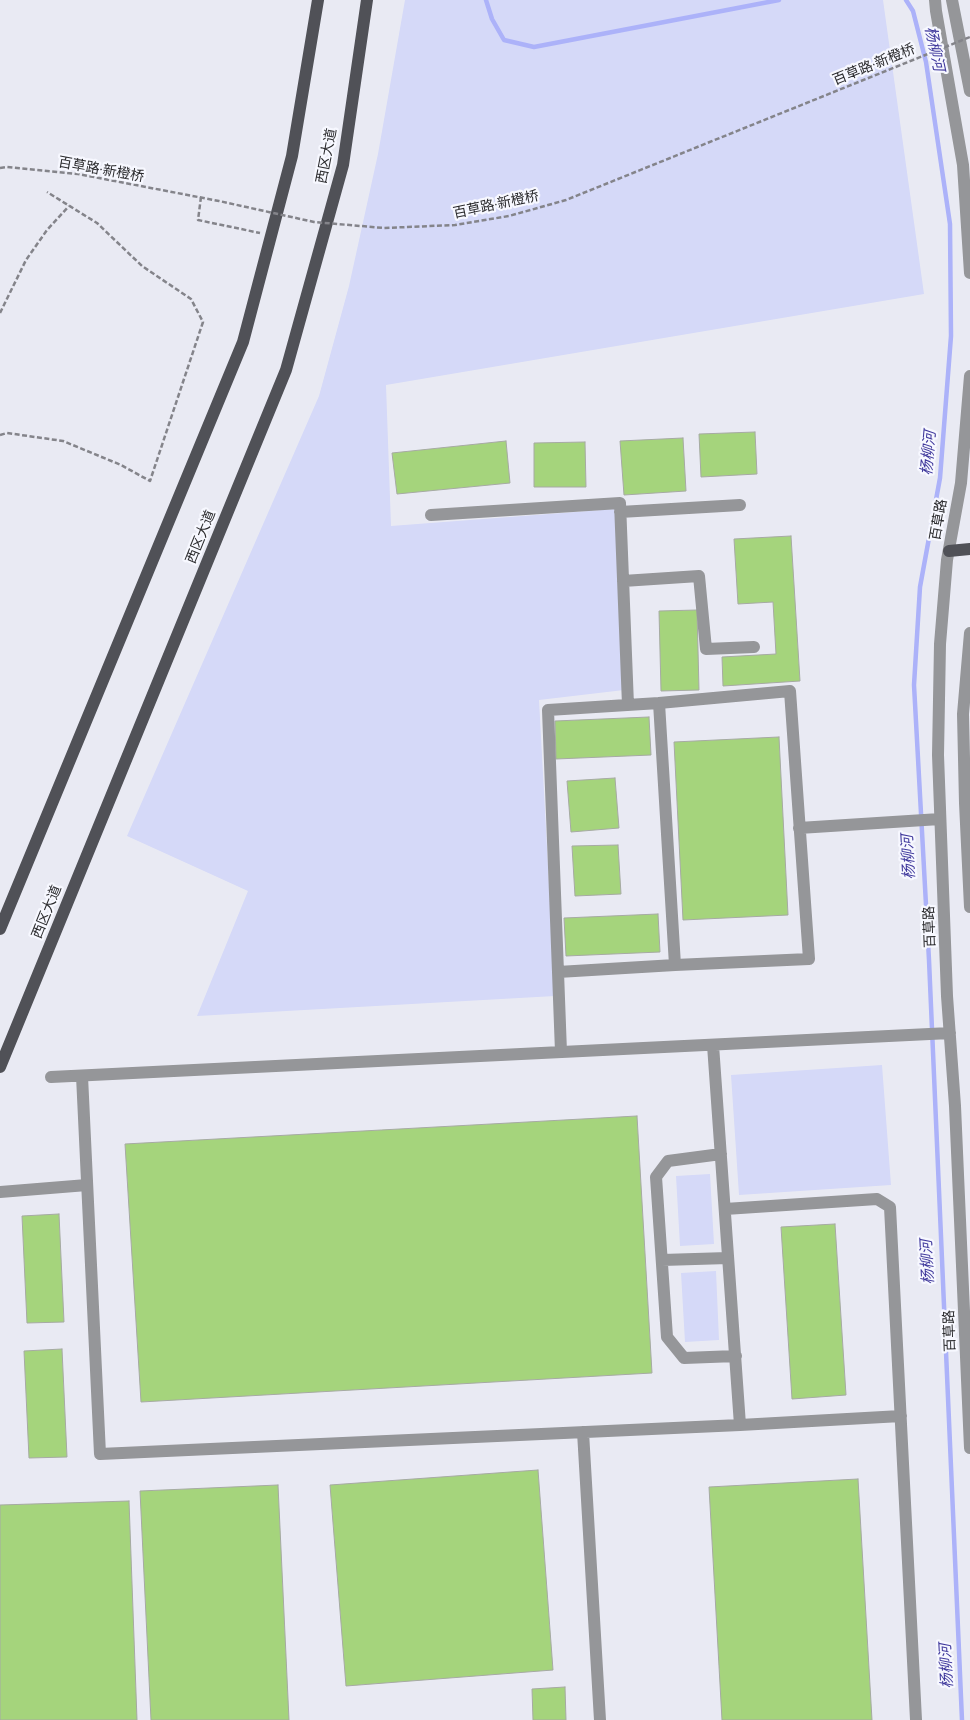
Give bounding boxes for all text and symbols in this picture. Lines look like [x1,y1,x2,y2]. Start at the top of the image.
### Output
water label: 杨柳河 [921,25,947,73]
street label: 百草路·新橙桥 [830,41,918,89]
street label: 西区大道 [313,127,341,185]
street label: 百草路·新橙桥 [57,154,145,186]
street label: 百草路·新橙桥 [452,188,540,222]
water label: 杨柳河 [918,430,940,476]
street label: 百草路 [927,498,951,542]
street label: 西区大道 [183,508,219,566]
water label: 杨柳河 [899,834,919,880]
street label: 西区大道 [29,883,65,941]
street label: 百草路 [921,906,939,948]
water label: 杨柳河 [918,1239,938,1285]
street label: 百草路 [941,1310,959,1352]
water label: 杨柳河 [937,1643,957,1689]

